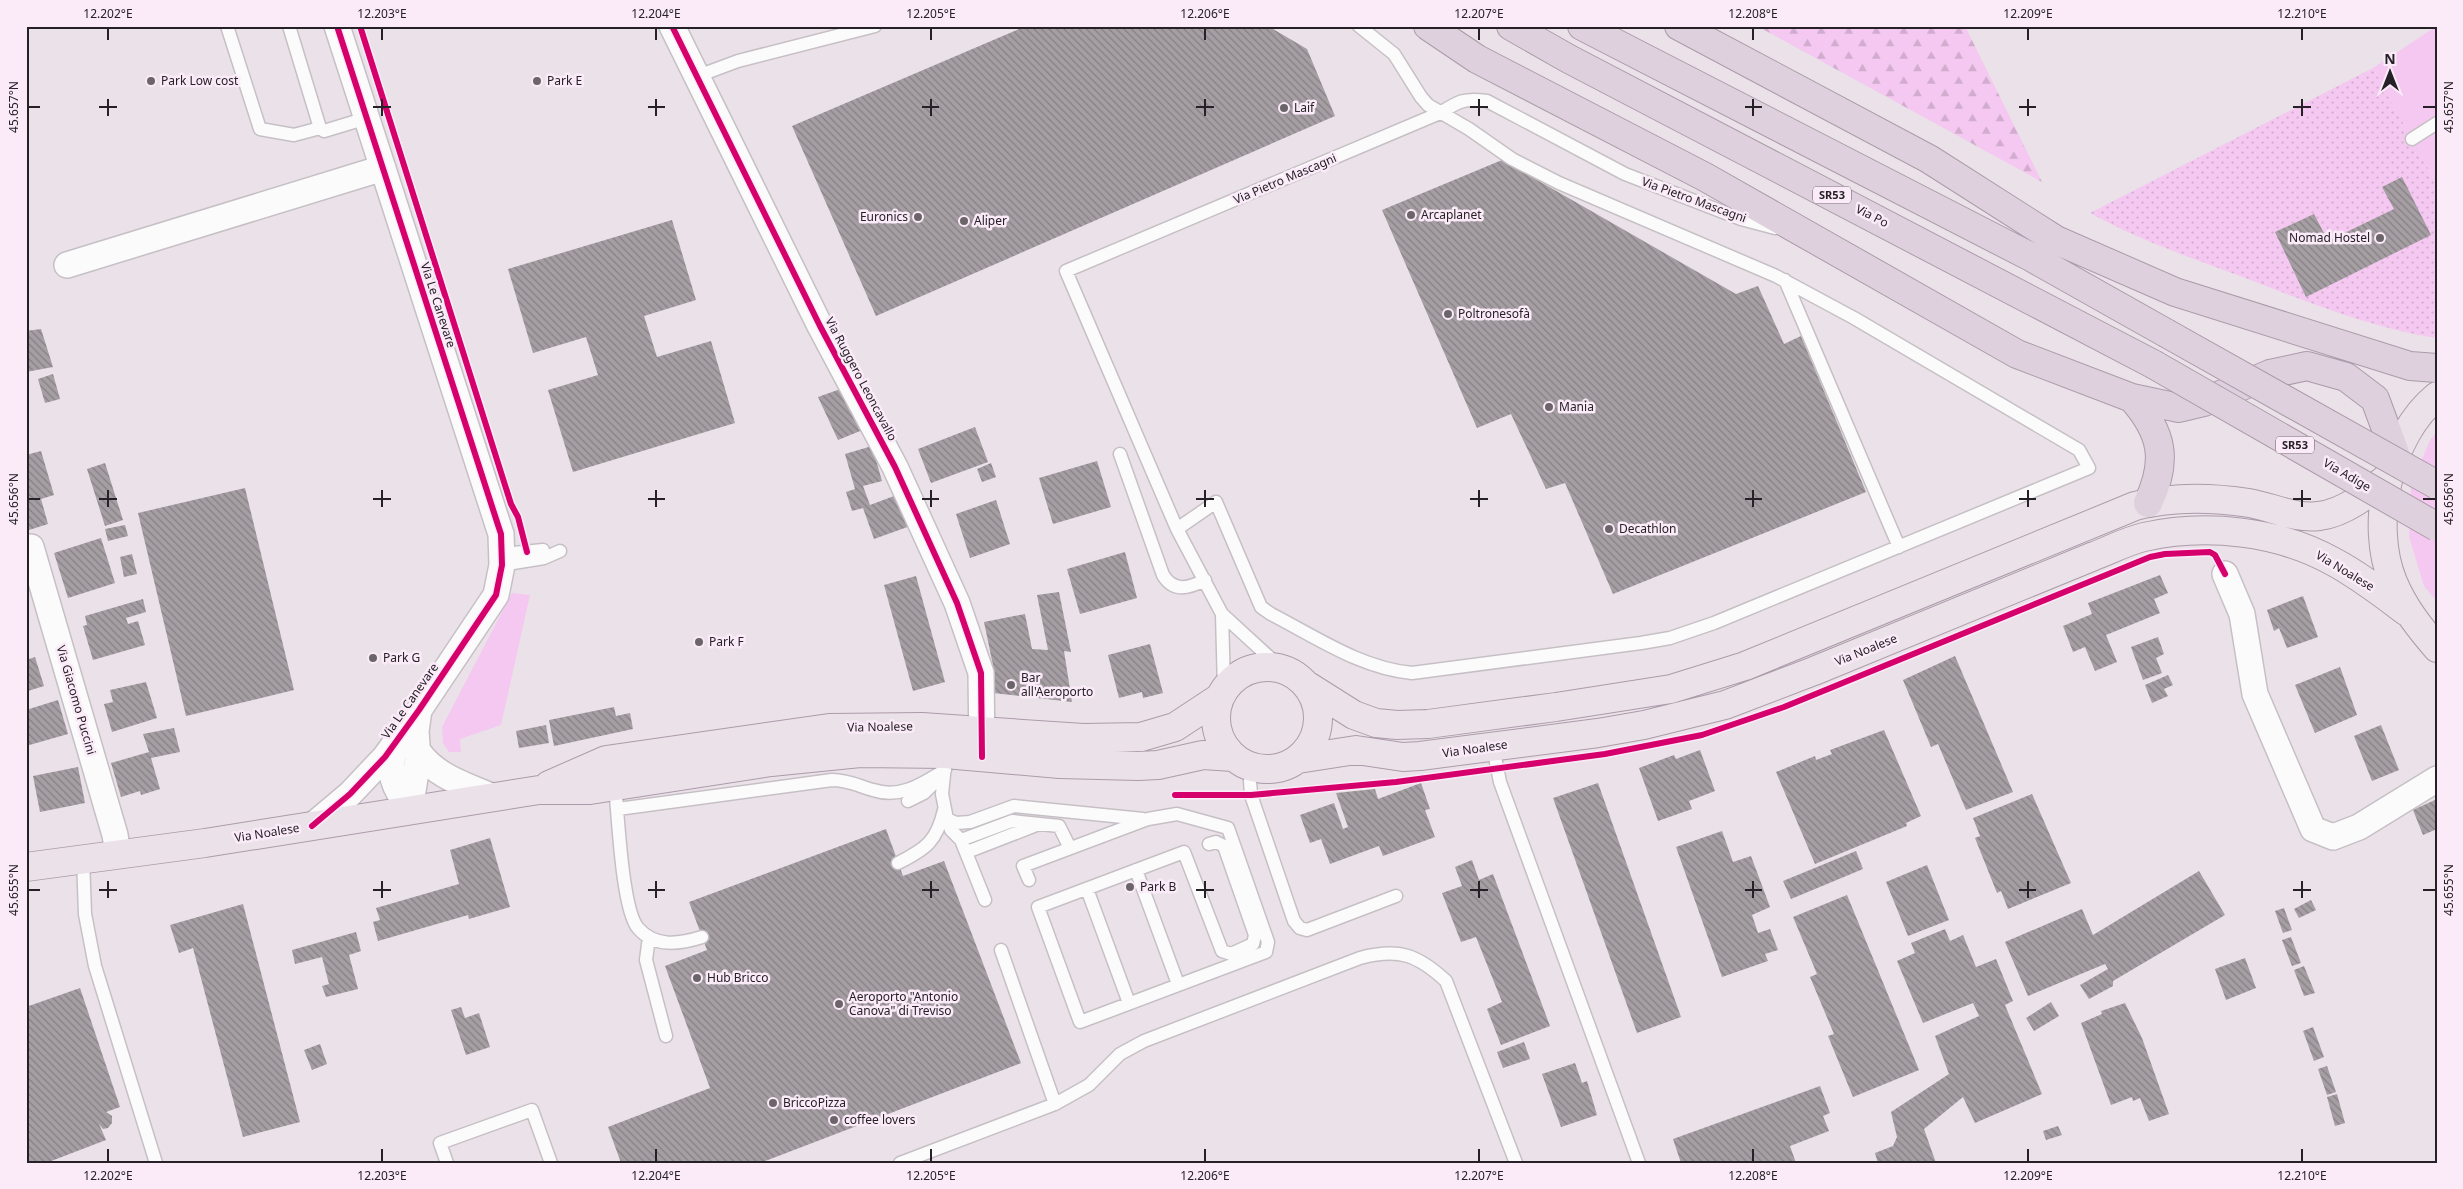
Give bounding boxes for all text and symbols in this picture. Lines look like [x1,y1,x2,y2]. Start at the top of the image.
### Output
text: 12.202°E [83,5,133,22]
text: 12.203°E [357,5,407,22]
text: 12.204°E [631,5,681,22]
text: 12.205°E [906,5,956,22]
text: 12.206°E [1180,5,1230,22]
text: 12.207°E [1454,5,1504,22]
text: 12.208°E [1728,5,1778,22]
text: 12.209°E [2003,5,2053,22]
text: 12.210°E [2277,5,2327,22]
north arrow [2366,48,2416,98]
text: N [2384,49,2396,68]
place label: Park Low cost [161,72,239,89]
place label: Park E [547,72,582,89]
marker: Park Low cost [145,75,157,87]
marker: Park E [531,75,543,87]
text: 45.657°N [5,81,22,133]
text: 45.657°N [2440,81,2457,133]
place label: Laif [1294,99,1315,116]
marker: Laif [1278,102,1290,114]
street label: Via Pietro Mascagni [1231,149,1339,208]
street label: Via Pietro Mascagni [1639,173,1749,226]
road number: SR53 [1813,186,1851,204]
street label: Via Po [1853,200,1892,231]
place label: Arcaplanet [1421,206,1482,223]
place label: Euronics [860,208,908,225]
marker: Arcaplanet [1405,209,1417,221]
marker: Euronics [912,211,924,223]
place label: Aliper [974,212,1007,229]
marker: Aliper [958,215,970,227]
place label: Nomad Hostel [2289,229,2370,246]
marker: Nomad Hostel [2374,232,2386,244]
street label: Via Le Canevare [417,260,460,350]
place label: Poltronesofà [1458,305,1530,322]
marker: Poltronesofà [1442,308,1454,320]
street label: Via Ruggero Leoncavallo [822,314,901,444]
place label: Mania [1559,398,1594,415]
marker: Mania [1543,401,1555,413]
road number: SR53 [2276,436,2314,454]
street label: Via Adige [2320,454,2374,495]
text: 45.656°N [5,473,22,525]
text: 45.656°N [2440,473,2457,525]
place label: Decathlon [1619,520,1677,537]
marker: Decathlon [1603,523,1615,535]
street label: Via Noalese [2313,546,2378,595]
street label: Via Noalese [1832,629,1900,670]
place label: Park F [709,633,744,650]
marker: Park F [693,636,705,648]
street label: Via Giacomo Puccini [53,643,100,757]
place label: Park G [383,649,420,666]
marker: Park G [367,652,379,664]
street label: Via Le Canevare [377,659,442,742]
place label: Bar all'Aeroporto [1021,669,1093,700]
marker: Bar all'Aeroporto [1005,679,1017,691]
street label: Via Noalese [847,717,913,736]
street label: Via Noalese [1441,735,1509,761]
street label: Via Noalese [233,819,301,846]
text: 45.655°N [5,864,22,916]
text: 45.655°N [2440,864,2457,916]
place label: Park B [1140,878,1176,895]
marker: Park B [1124,881,1136,893]
place label: Hub Bricco [707,969,768,986]
marker: Hub Bricco [691,972,703,984]
place label: Aeroporto "Antonio Canova" di Treviso [849,988,958,1019]
marker: Aeroporto "Antonio Canova" di Treviso [833,998,845,1010]
place label: BriccoPizza [783,1094,846,1111]
marker: BriccoPizza [767,1097,779,1109]
place label: coffee lovers [844,1111,916,1128]
marker: coffee lovers [828,1114,840,1126]
text: 12.202°E [83,1167,133,1184]
text: 12.203°E [357,1167,407,1184]
text: 12.204°E [631,1167,681,1184]
text: 12.205°E [906,1167,956,1184]
text: 12.206°E [1180,1167,1230,1184]
text: 12.207°E [1454,1167,1504,1184]
text: 12.208°E [1728,1167,1778,1184]
text: 12.209°E [2003,1167,2053,1184]
text: 12.210°E [2277,1167,2327,1184]

